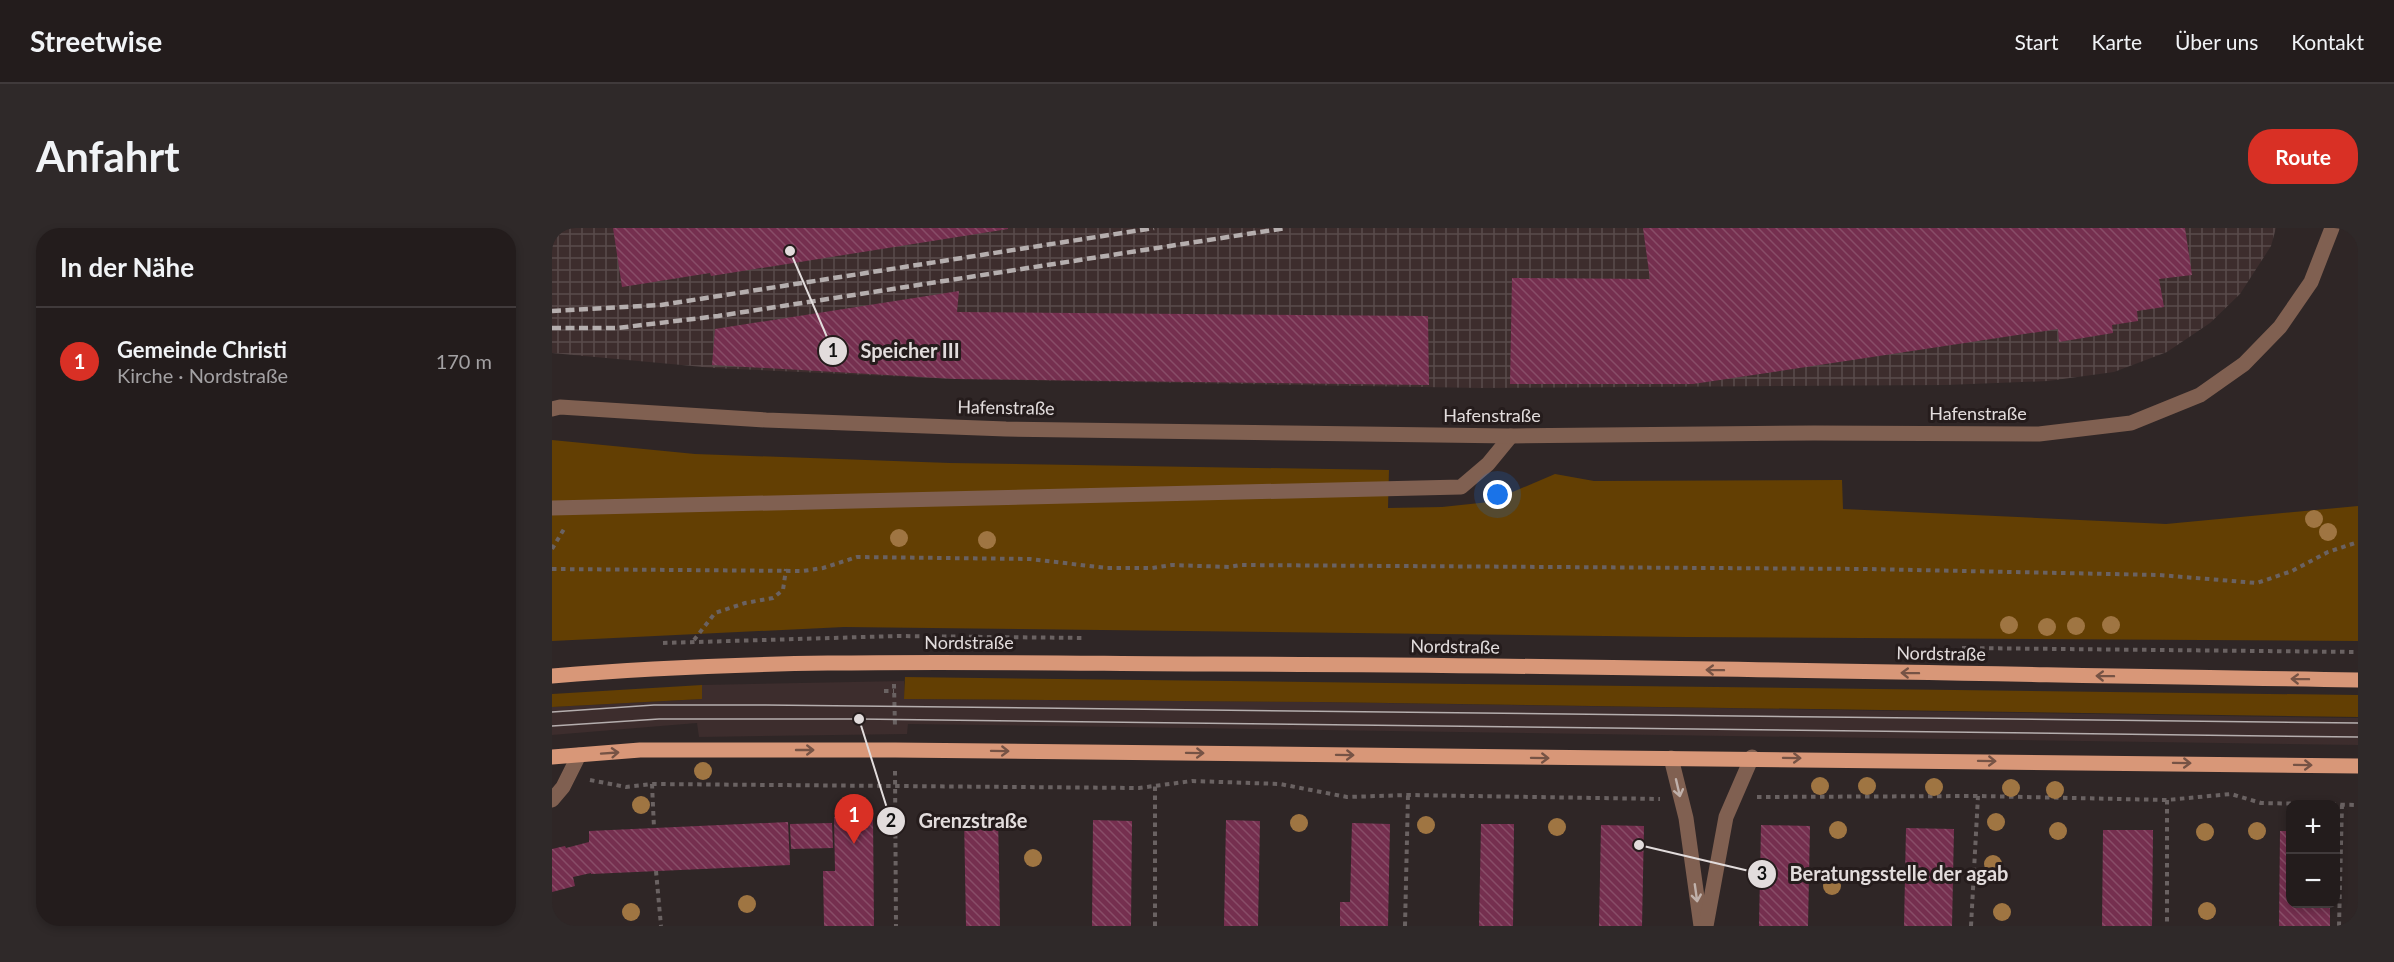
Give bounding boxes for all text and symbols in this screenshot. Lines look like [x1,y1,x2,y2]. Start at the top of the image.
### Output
text: Streetwise [30,24,162,58]
text: Start [2014,29,2059,54]
text: Karte [2092,29,2142,54]
text: Über uns [2175,29,2258,54]
text: Kontakt [2291,29,2364,54]
button: Route [2248,129,2358,184]
text: Anfahrt [36,131,180,181]
text: In der Nähe [60,251,194,283]
callout: Speicher III [818,332,971,370]
text: Gemeinde Christi [117,336,287,363]
text: Speicher III [860,338,960,362]
text: 1 [828,339,838,361]
text: 1 [74,349,85,373]
text: 170 m [436,349,492,373]
text: Kirche · Nordstraße [117,363,288,387]
street label: Hafenstraße [957,395,1055,419]
street label: Hafenstraße [1929,402,2027,424]
street label: Hafenstraße [1443,404,1541,426]
your location [1483,480,1512,509]
street label: Nordstraße [924,631,1014,653]
street label: Nordstraße [1410,634,1500,658]
street label: Nordstraße [1896,641,1986,665]
one-way arrow [1705,664,1725,676]
one-way arrow [1900,667,1920,679]
one-way arrow [2095,670,2115,682]
one-way arrow [2290,673,2310,685]
one-way arrow [795,744,815,756]
one-way arrow [990,745,1010,757]
one-way arrow [600,747,620,758]
one-way arrow [1185,748,1205,759]
one-way arrow [1335,749,1355,761]
one-way arrow [1530,752,1550,764]
one-way arrow [1782,752,1802,764]
one-way arrow [1977,755,1997,766]
one-way arrow [2172,757,2192,769]
one-way arrow [2292,759,2312,771]
one-way arrow [1672,779,1684,798]
pin: 1 [834,794,874,844]
map controls [2286,800,2340,908]
button: + [2286,800,2340,854]
callout: Grenzstraße [876,802,1039,840]
text: Grenzstraße [918,808,1028,832]
text: 2 [886,809,896,831]
button: − [2286,854,2340,908]
callout: Beratungsstelle der agab [1747,855,2020,893]
text: Beratungsstelle der agab [1790,861,2008,885]
text: 3 [1757,862,1767,884]
one-way arrow [1691,882,1702,902]

